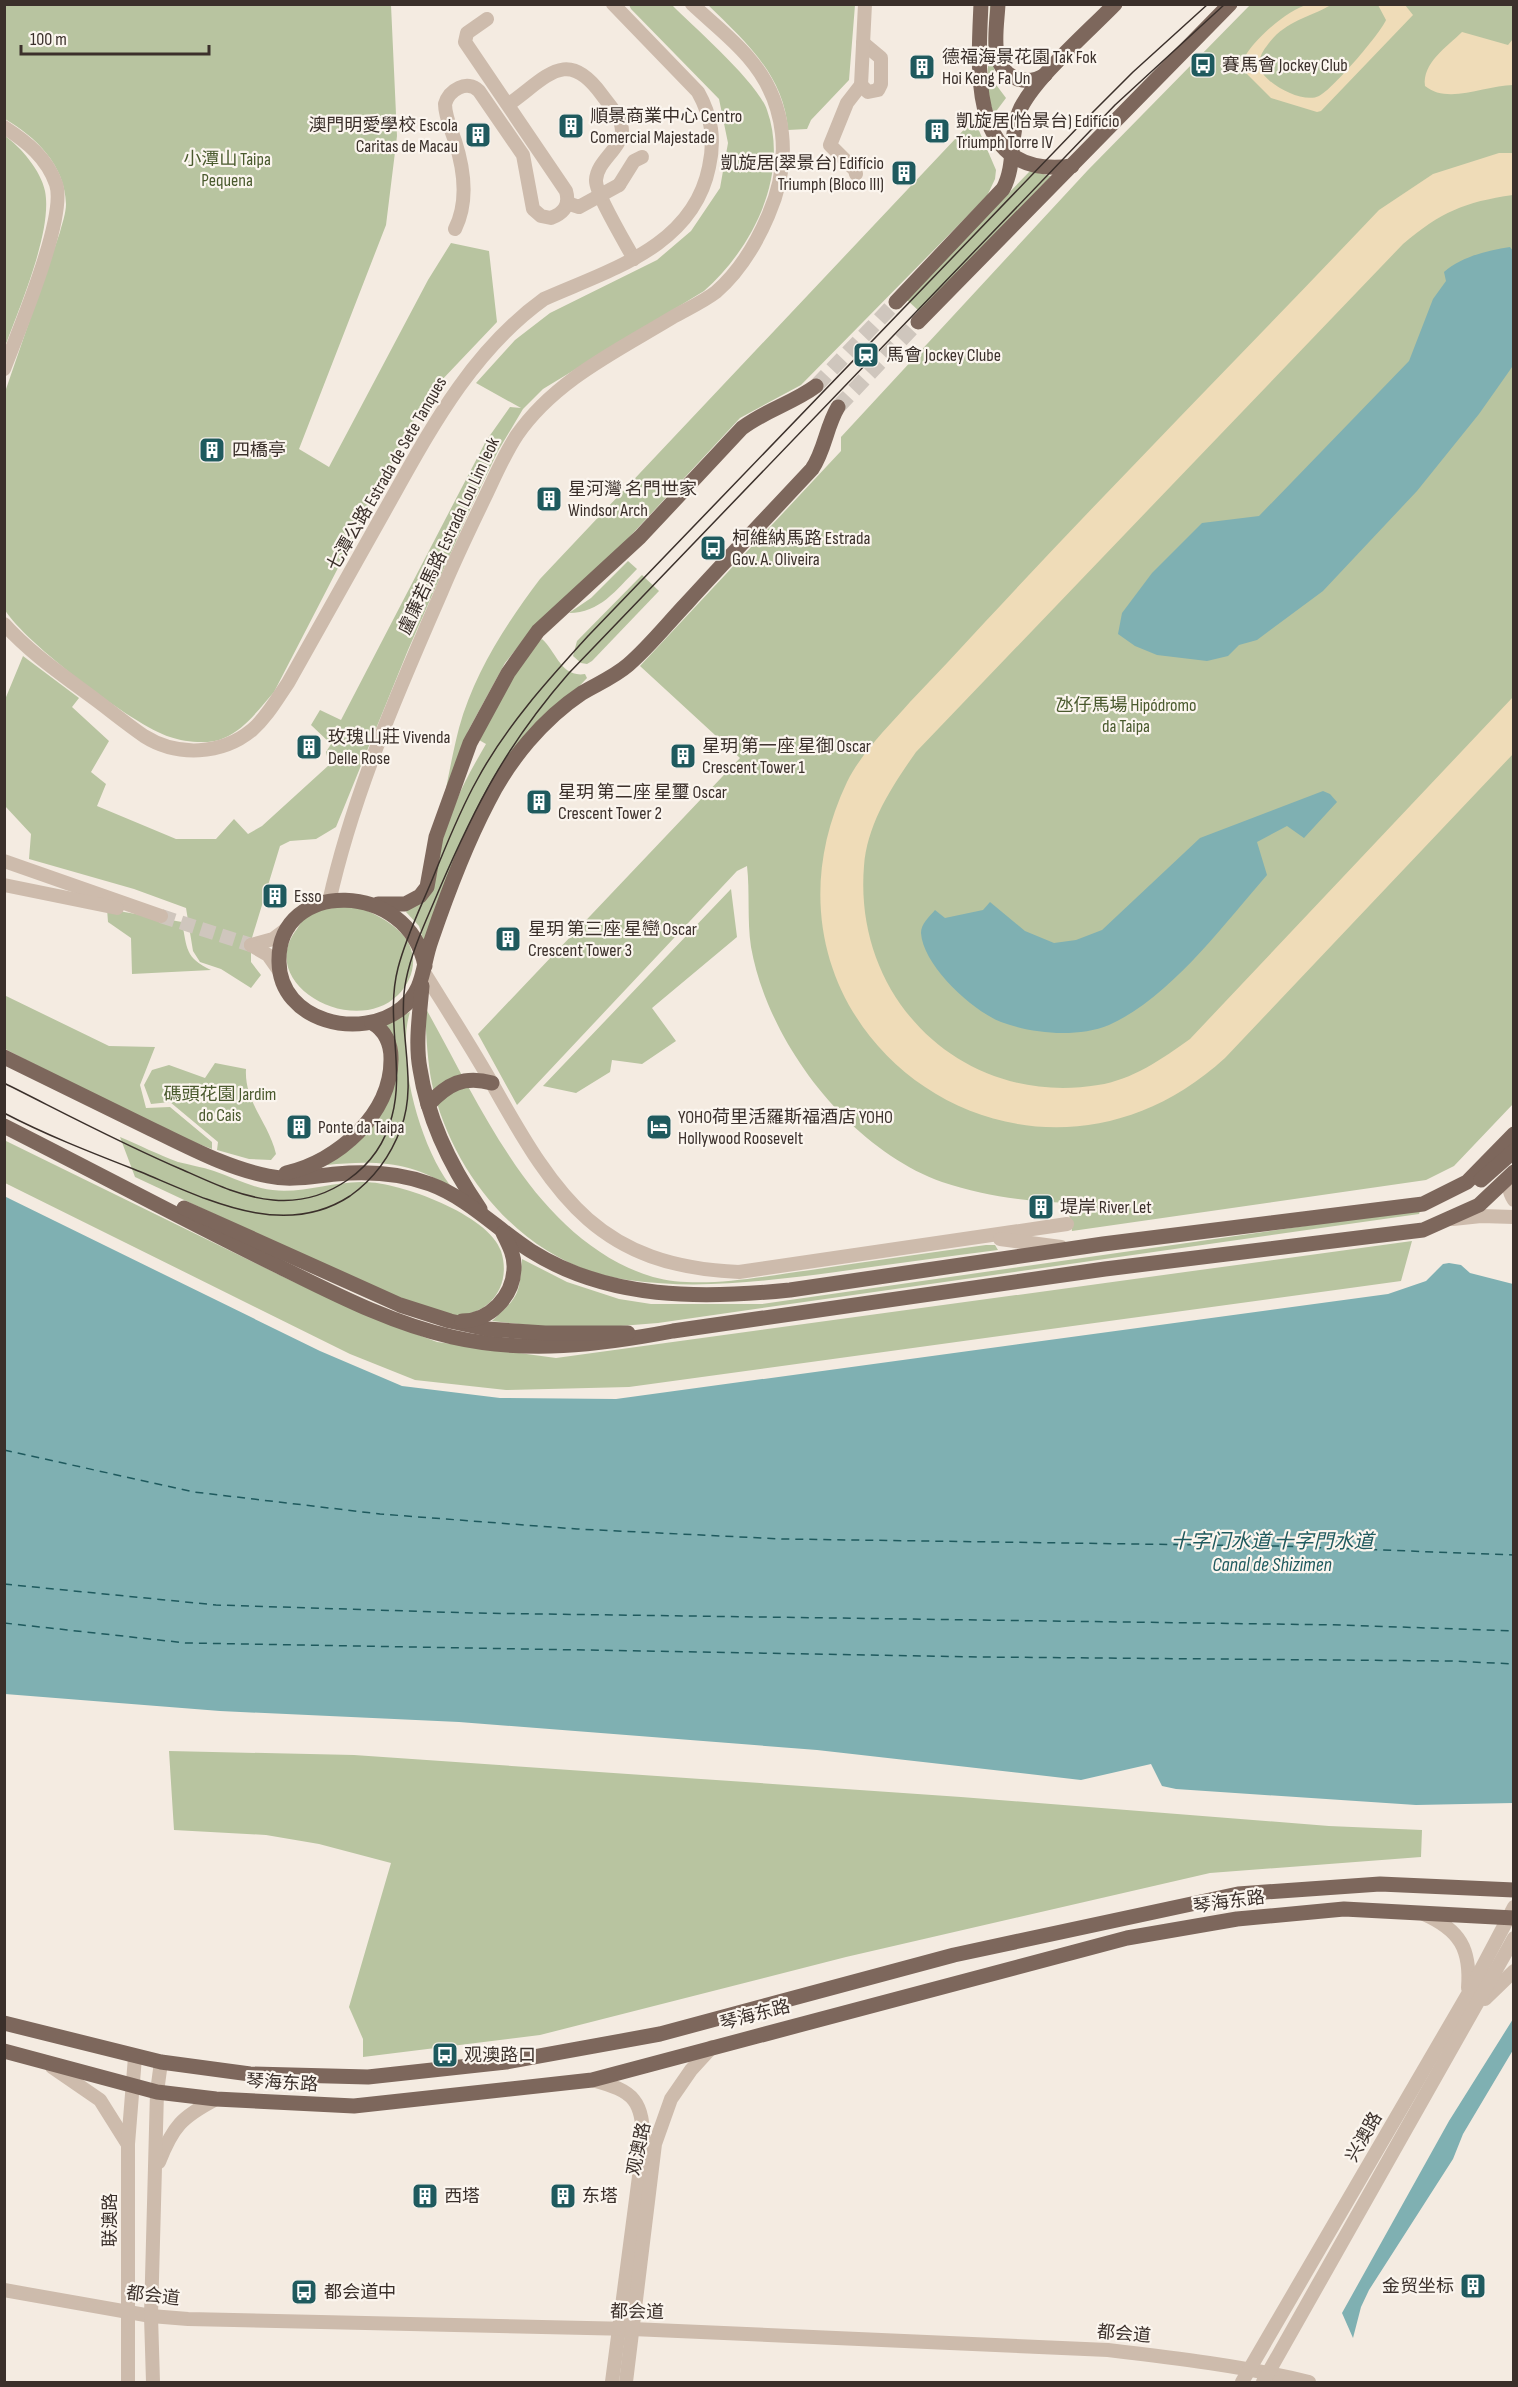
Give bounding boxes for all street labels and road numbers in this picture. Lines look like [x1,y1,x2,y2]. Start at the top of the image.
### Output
street label: 七潭公路 Estrada de Sete Tanques [323,373,451,575]
street label: 盧廉若馬路 Estrada Lou Lim Ieok [394,434,504,638]
street label: 琴海东路 [1192,1887,1266,1917]
street label: 琴海东路 [718,1996,792,2034]
street label: 琴海东路 [245,2071,319,2095]
street label: 兴澳路 [1341,2108,1387,2166]
street label: 观澳路 [623,2120,655,2178]
street label: 联澳路 [100,2193,121,2247]
street label: 都会道 [125,2282,181,2310]
street label: 都会道 [610,2301,664,2323]
street label: 都会道 [1096,2321,1152,2347]

